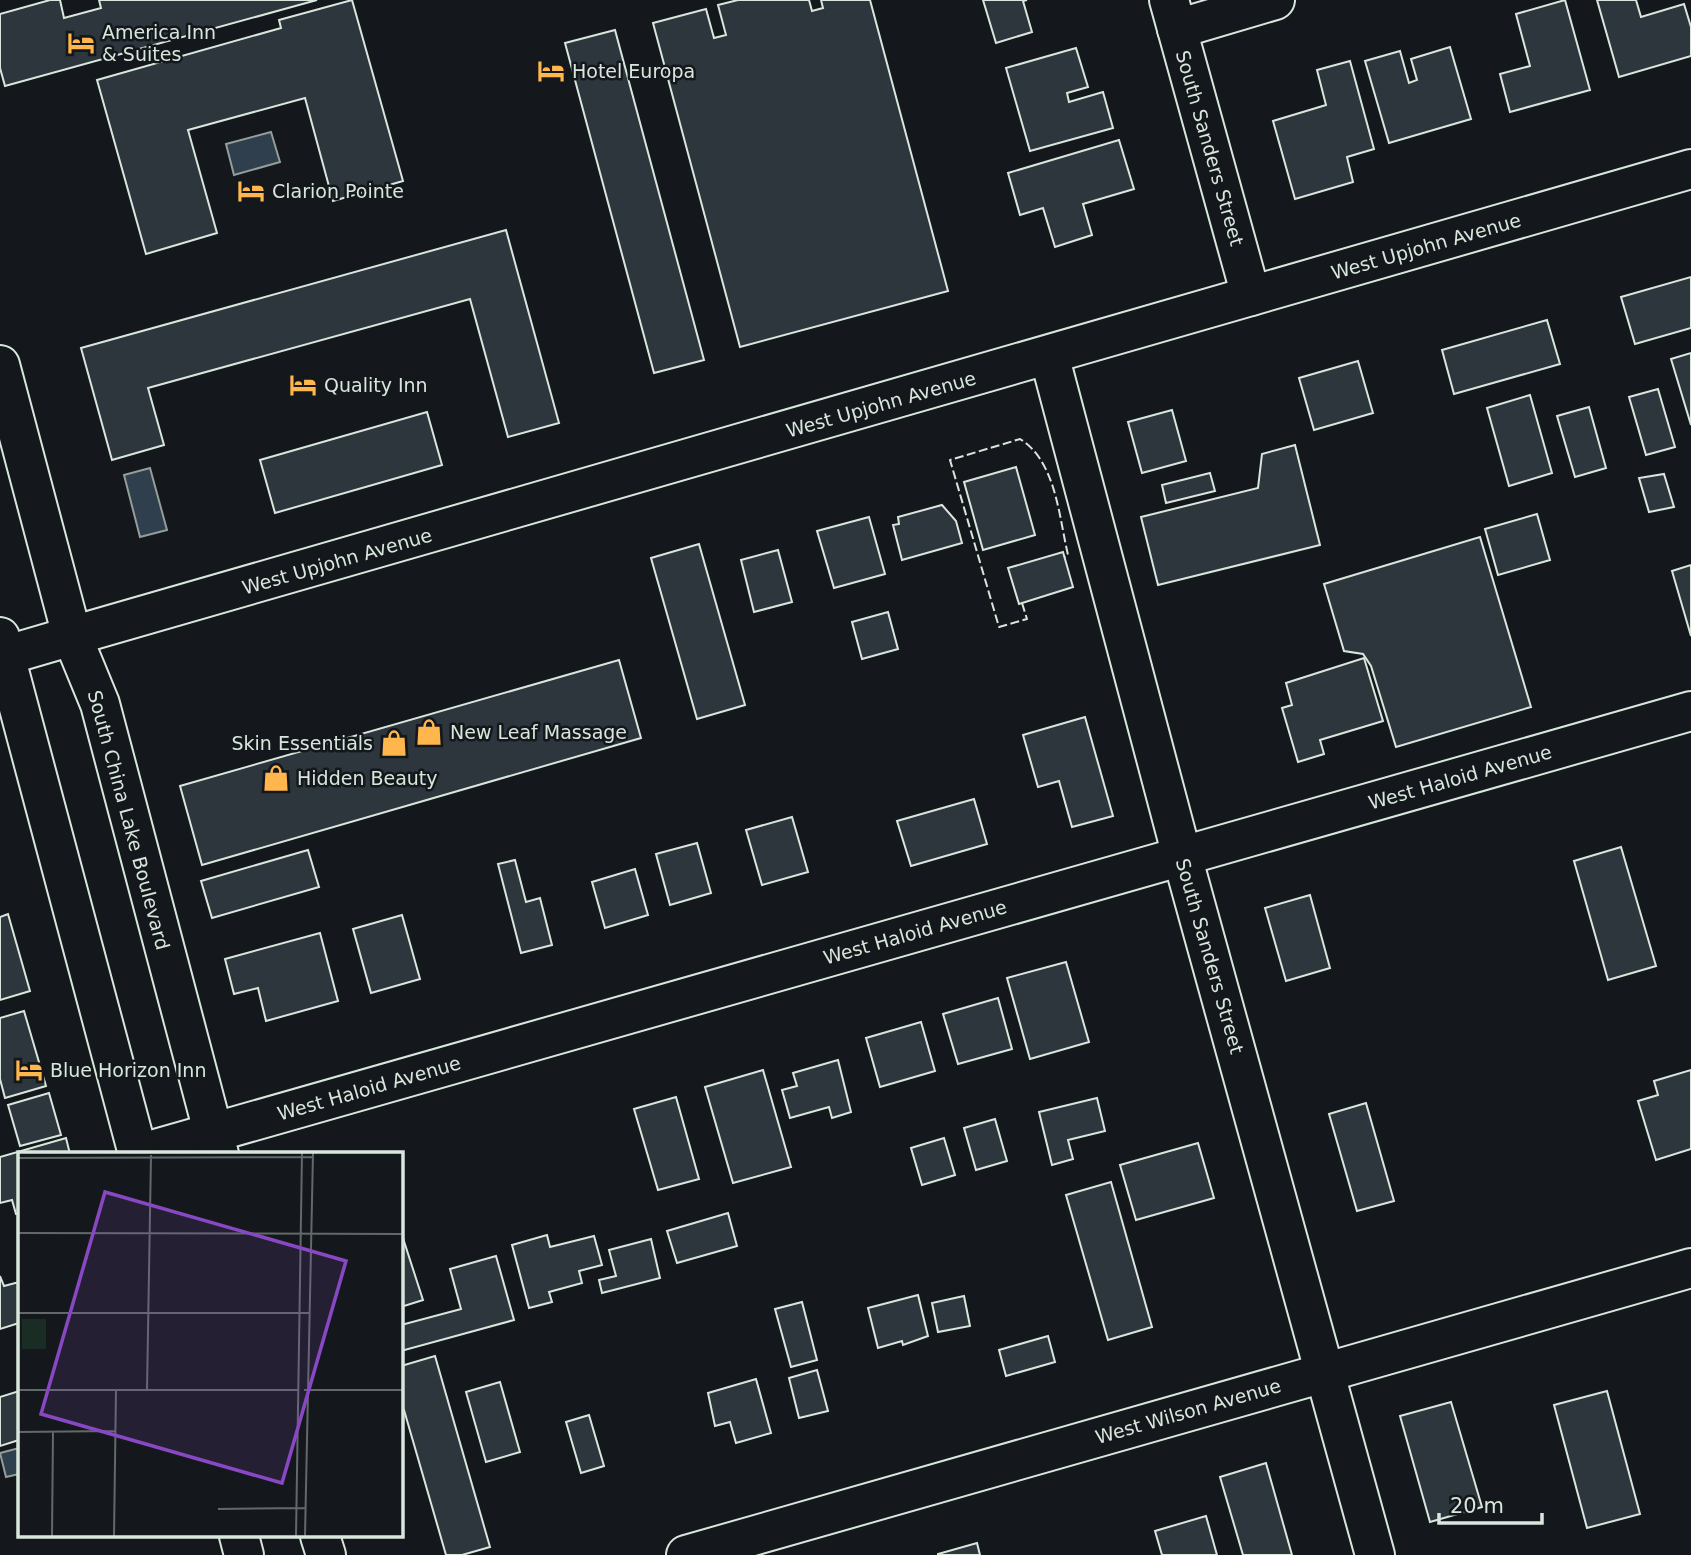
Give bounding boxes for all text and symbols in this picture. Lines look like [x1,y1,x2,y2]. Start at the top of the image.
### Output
place label: America Inn & Suites [102,21,216,65]
hotel icon: America Inn & Suites [66,28,96,58]
street label: South Sanders Street [1172,48,1248,248]
hotel icon: Hotel Europa [536,56,566,86]
place label: Hotel Europa [572,60,695,82]
hotel icon: Clarion Pointe [236,176,266,206]
place label: Clarion Pointe [272,180,404,202]
street label: West Upjohn Avenue [1329,208,1523,284]
street label: West Upjohn Avenue [784,366,978,442]
hotel icon: Quality Inn [288,370,318,400]
place label: Quality Inn [324,374,428,396]
street label: West Upjohn Avenue [240,523,434,599]
street label: South China Lake Boulevard [84,688,174,952]
shop icon: New Leaf Massage [414,717,444,747]
place label: New Leaf Massage [450,721,627,743]
shop icon: Skin Essentials [379,728,409,758]
place label: Skin Essentials [231,732,373,754]
street label: West Haloid Avenue [1366,740,1554,814]
shop icon: Hidden Beauty [261,763,291,793]
place label: Hidden Beauty [297,767,438,789]
street label: South Sanders Street [1172,856,1248,1056]
street label: West Haloid Avenue [821,895,1009,969]
street label: West Haloid Avenue [275,1051,463,1125]
hotel icon: Blue Horizon Inn [14,1055,44,1085]
place label: Blue Horizon Inn [50,1059,206,1081]
inset map [18,1152,402,1538]
street label: West Wilson Avenue [1093,1374,1283,1448]
scale bar [1439,1482,1542,1526]
text: 20 m [1450,1494,1504,1518]

